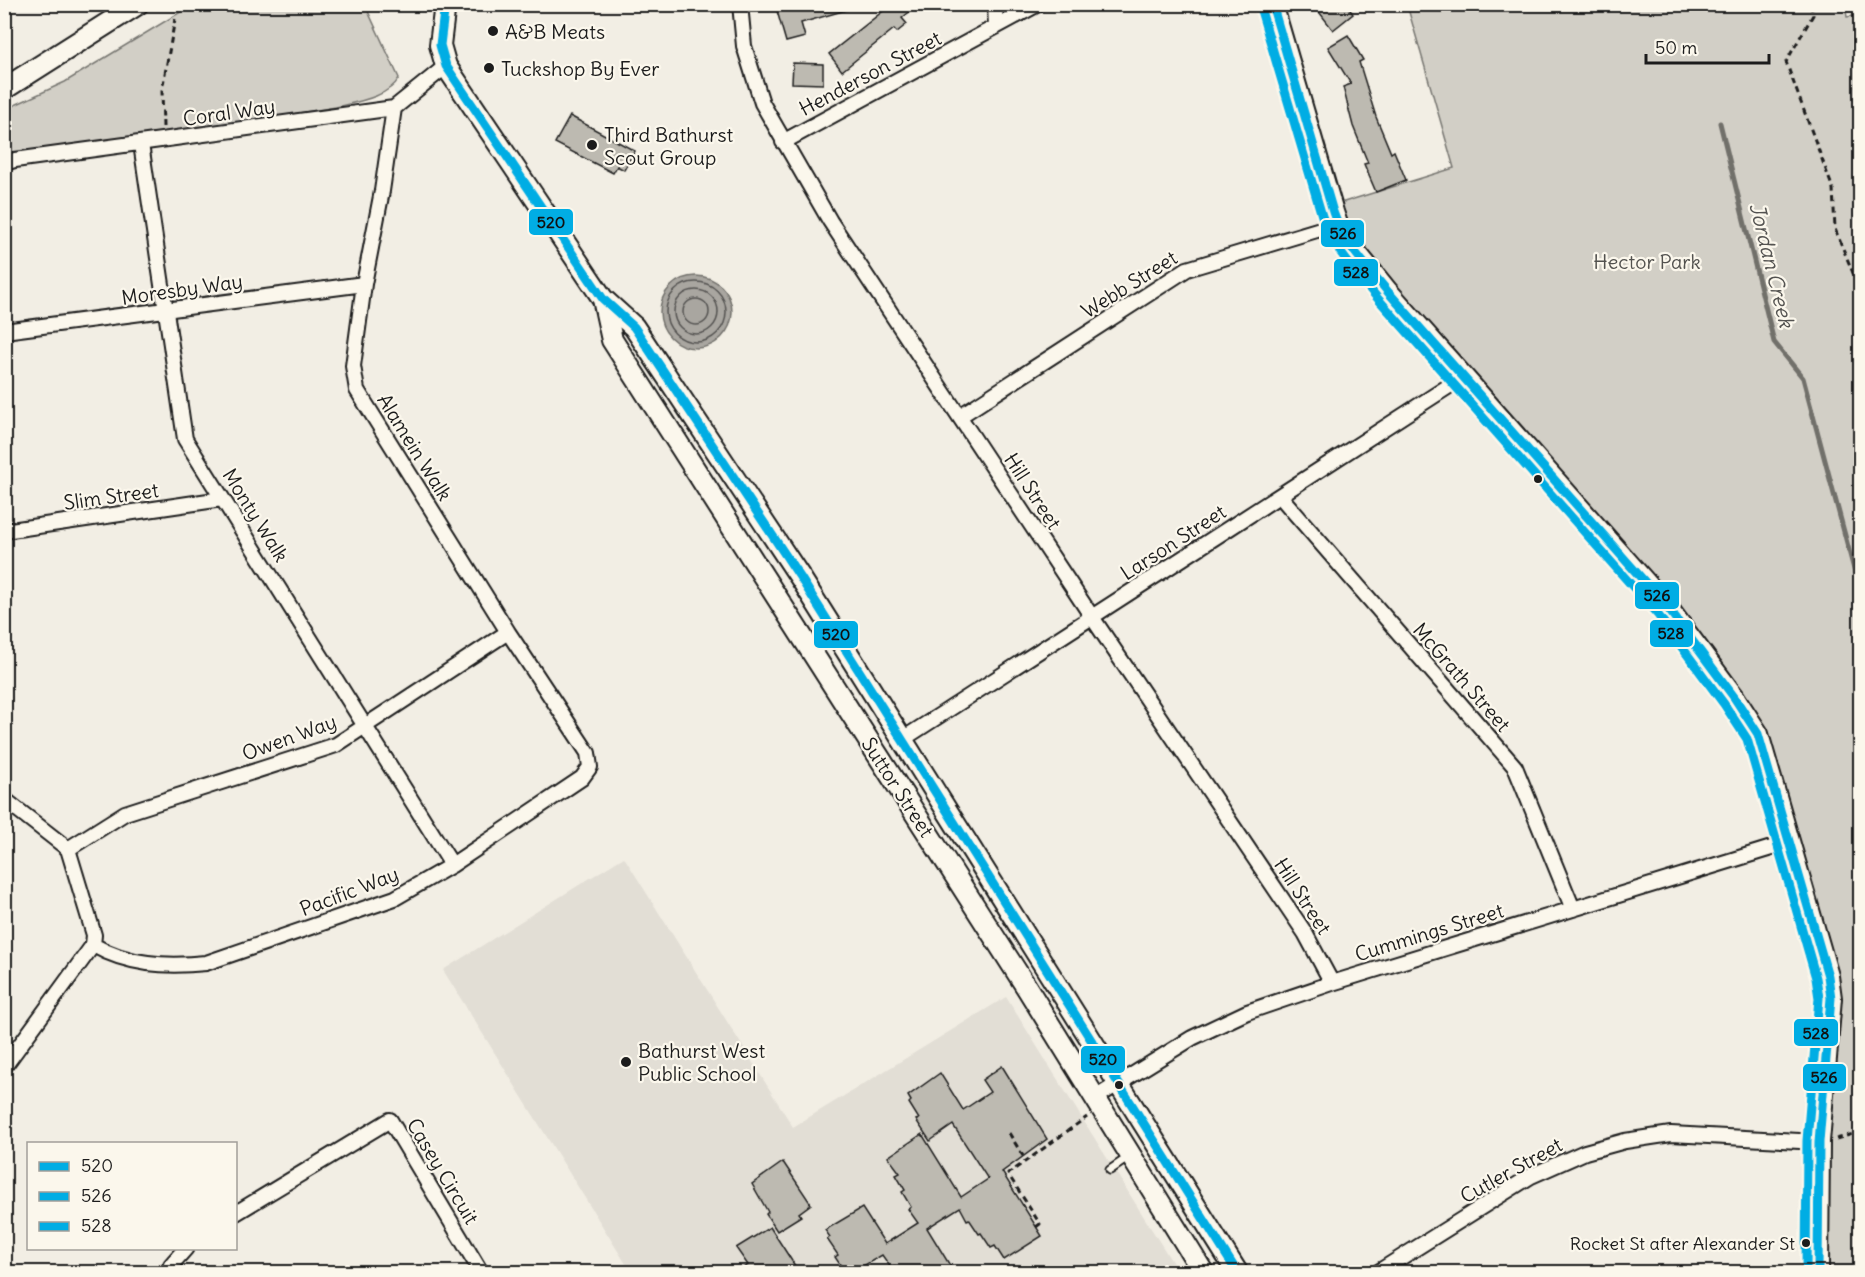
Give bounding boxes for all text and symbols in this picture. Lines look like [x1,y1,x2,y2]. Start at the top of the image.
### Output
place label: A&B Meats [505,19,605,44]
marker: A&B Meats [486,24,500,38]
street label: Henderson Street [795,25,946,121]
scale bar [1646,27,1769,65]
text: 50 m [1655,36,1697,59]
place label: Tuckshop By Ever [501,56,659,81]
marker: Tuckshop By Ever [482,61,496,75]
street label: Coral Way [181,93,277,131]
place label: Third Bathurst Scout Group [604,122,734,170]
marker: Third Bathurst Scout Group [585,138,599,152]
water label: Jordan Creek [1744,200,1801,331]
line badge: 520 [528,208,574,236]
text: 520 [537,212,565,232]
line badge: 526 [1320,219,1365,248]
text: 526 [1329,223,1357,243]
street label: Webb Street [1076,245,1182,323]
park label: Hector Park [1593,249,1701,274]
line badge: 528 [1333,258,1379,287]
text: 528 [1342,262,1370,282]
street label: Moresby Way [120,268,244,310]
street label: Alamein Walk [372,389,458,505]
street label: Hill Street [999,448,1067,534]
street label: Monty Walk [218,464,294,566]
unlabelled marker [1532,473,1544,485]
street label: Slim Street [62,477,160,515]
street label: Larson Street [1116,499,1231,585]
line badge: 526 [1634,581,1680,610]
text: 526 [1643,585,1671,605]
street label: McGrath Street [1408,617,1516,737]
line badge: 528 [1649,619,1694,648]
line badge: 520 [813,620,859,649]
text: 528 [1657,623,1685,643]
text: 520 [822,624,850,644]
street label: Owen Way [238,708,340,766]
street label: Suttor Street [857,732,940,842]
street label: Hill Street [1269,853,1337,939]
street label: Pacific Way [296,861,402,921]
street label: Cummings Street [1352,897,1507,966]
line badge: 528 [1793,1018,1839,1047]
text: 528 [1802,1023,1830,1043]
place label: Bathurst West Public School [638,1038,765,1086]
line badge: 520 [1080,1045,1126,1074]
text: 520 [1089,1049,1117,1069]
marker: Bathurst West Public School [619,1055,633,1069]
line badge: 526 [1802,1063,1847,1092]
text: 526 [1810,1067,1838,1087]
unlabelled marker [1113,1079,1125,1091]
street label: Casey Circuit [402,1114,485,1229]
street label: Cutler Street [1456,1132,1567,1208]
legend [27,1142,237,1250]
text: 520 [81,1154,113,1177]
text: 526 [81,1184,112,1207]
text: 528 [81,1214,112,1237]
place label: Rocket St after Alexander St [1570,1232,1795,1255]
marker: Rocket St after Alexander St [1800,1237,1812,1249]

